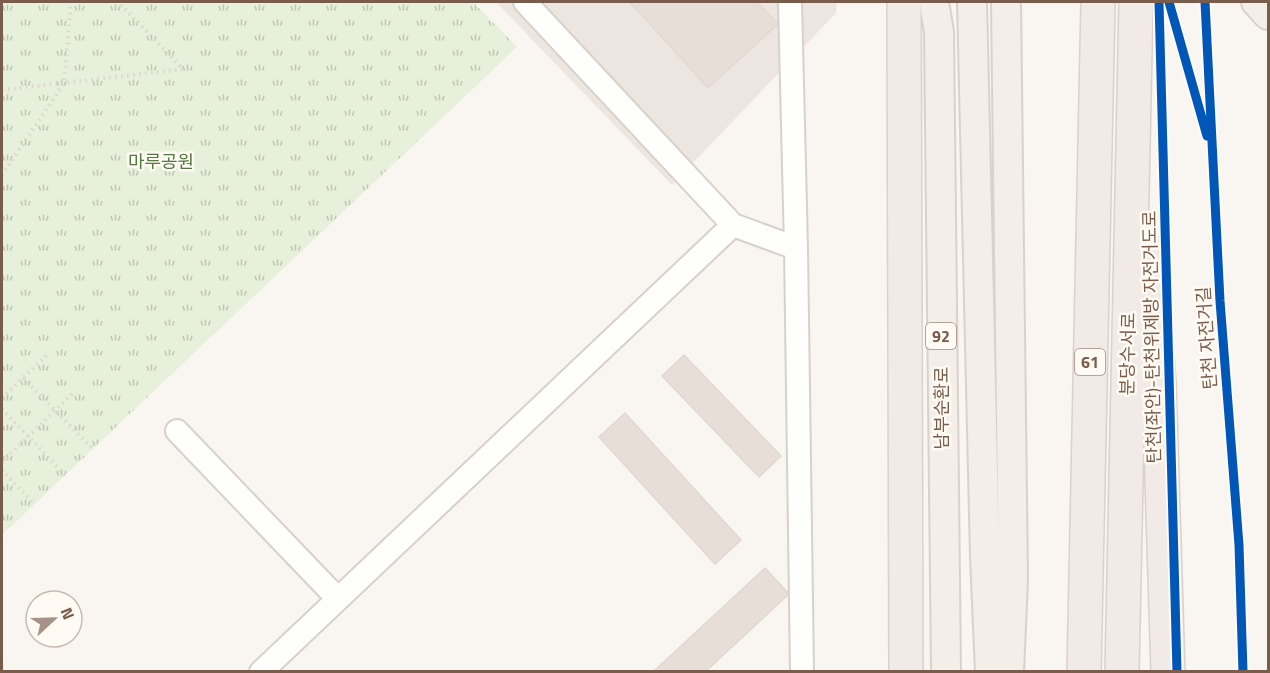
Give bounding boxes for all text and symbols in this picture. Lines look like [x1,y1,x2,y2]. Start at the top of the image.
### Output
park label: 마루공원 [128,148,194,175]
street label: 탄천(좌안)-탄천위제방 자전거도로 [1136,210,1167,464]
street label: 탄천 자전거길 [1189,286,1224,391]
street label: 분당수서로 [1113,312,1142,396]
road number: 92 [926,323,956,349]
road number: 61 [1075,349,1105,375]
street label: 남부순환로 [928,367,955,449]
north arrow [24,589,84,649]
text: N [55,604,81,623]

